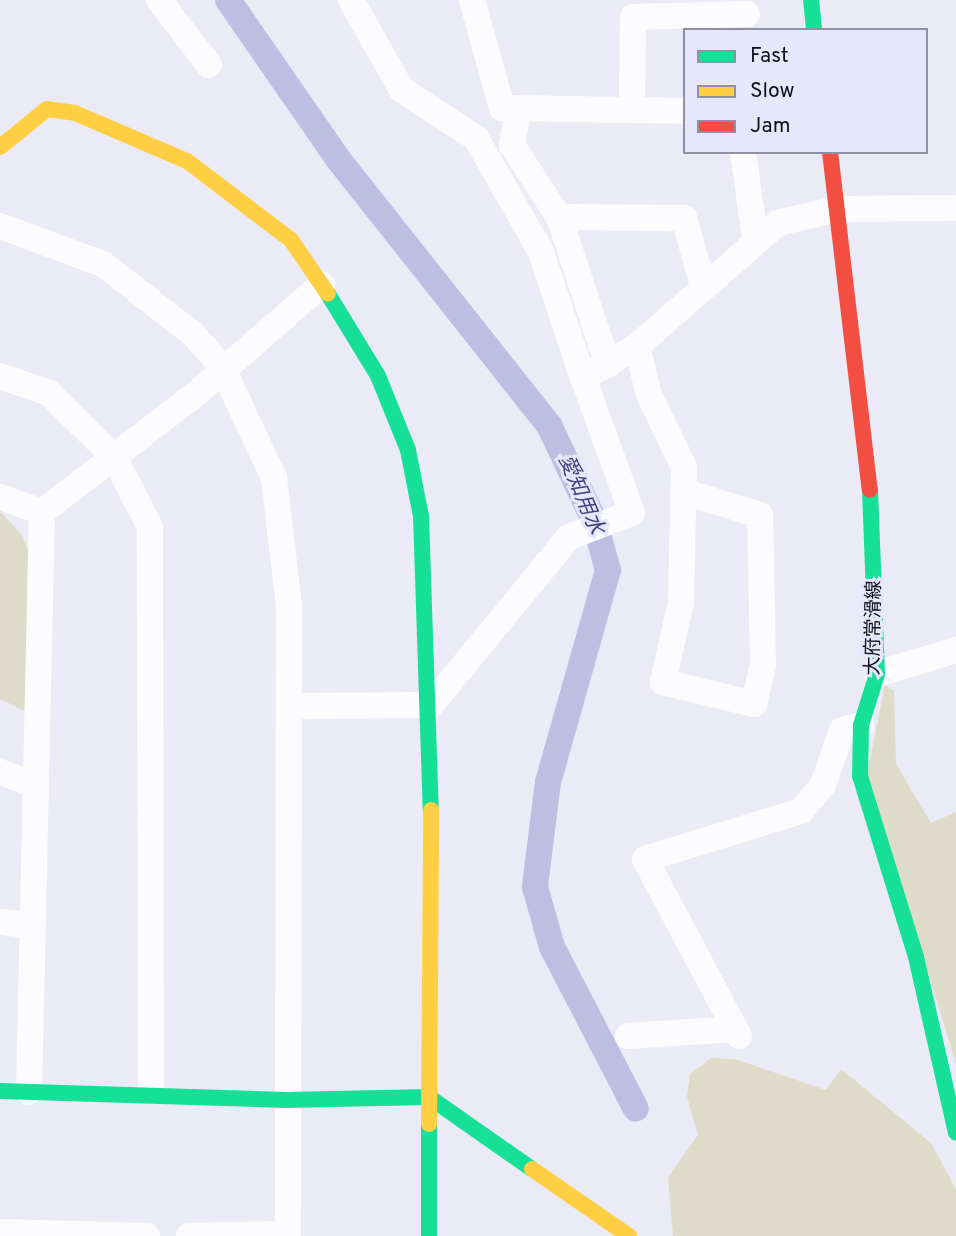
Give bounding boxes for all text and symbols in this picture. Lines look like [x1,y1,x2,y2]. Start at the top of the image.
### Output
legend [683,28,928,154]
text: Fast [750,43,789,70]
text: Slow [750,78,795,105]
text: Jam [750,113,791,140]
water label: 愛知用水 [552,451,608,539]
street label: 大府常滑線 [863,580,887,676]

